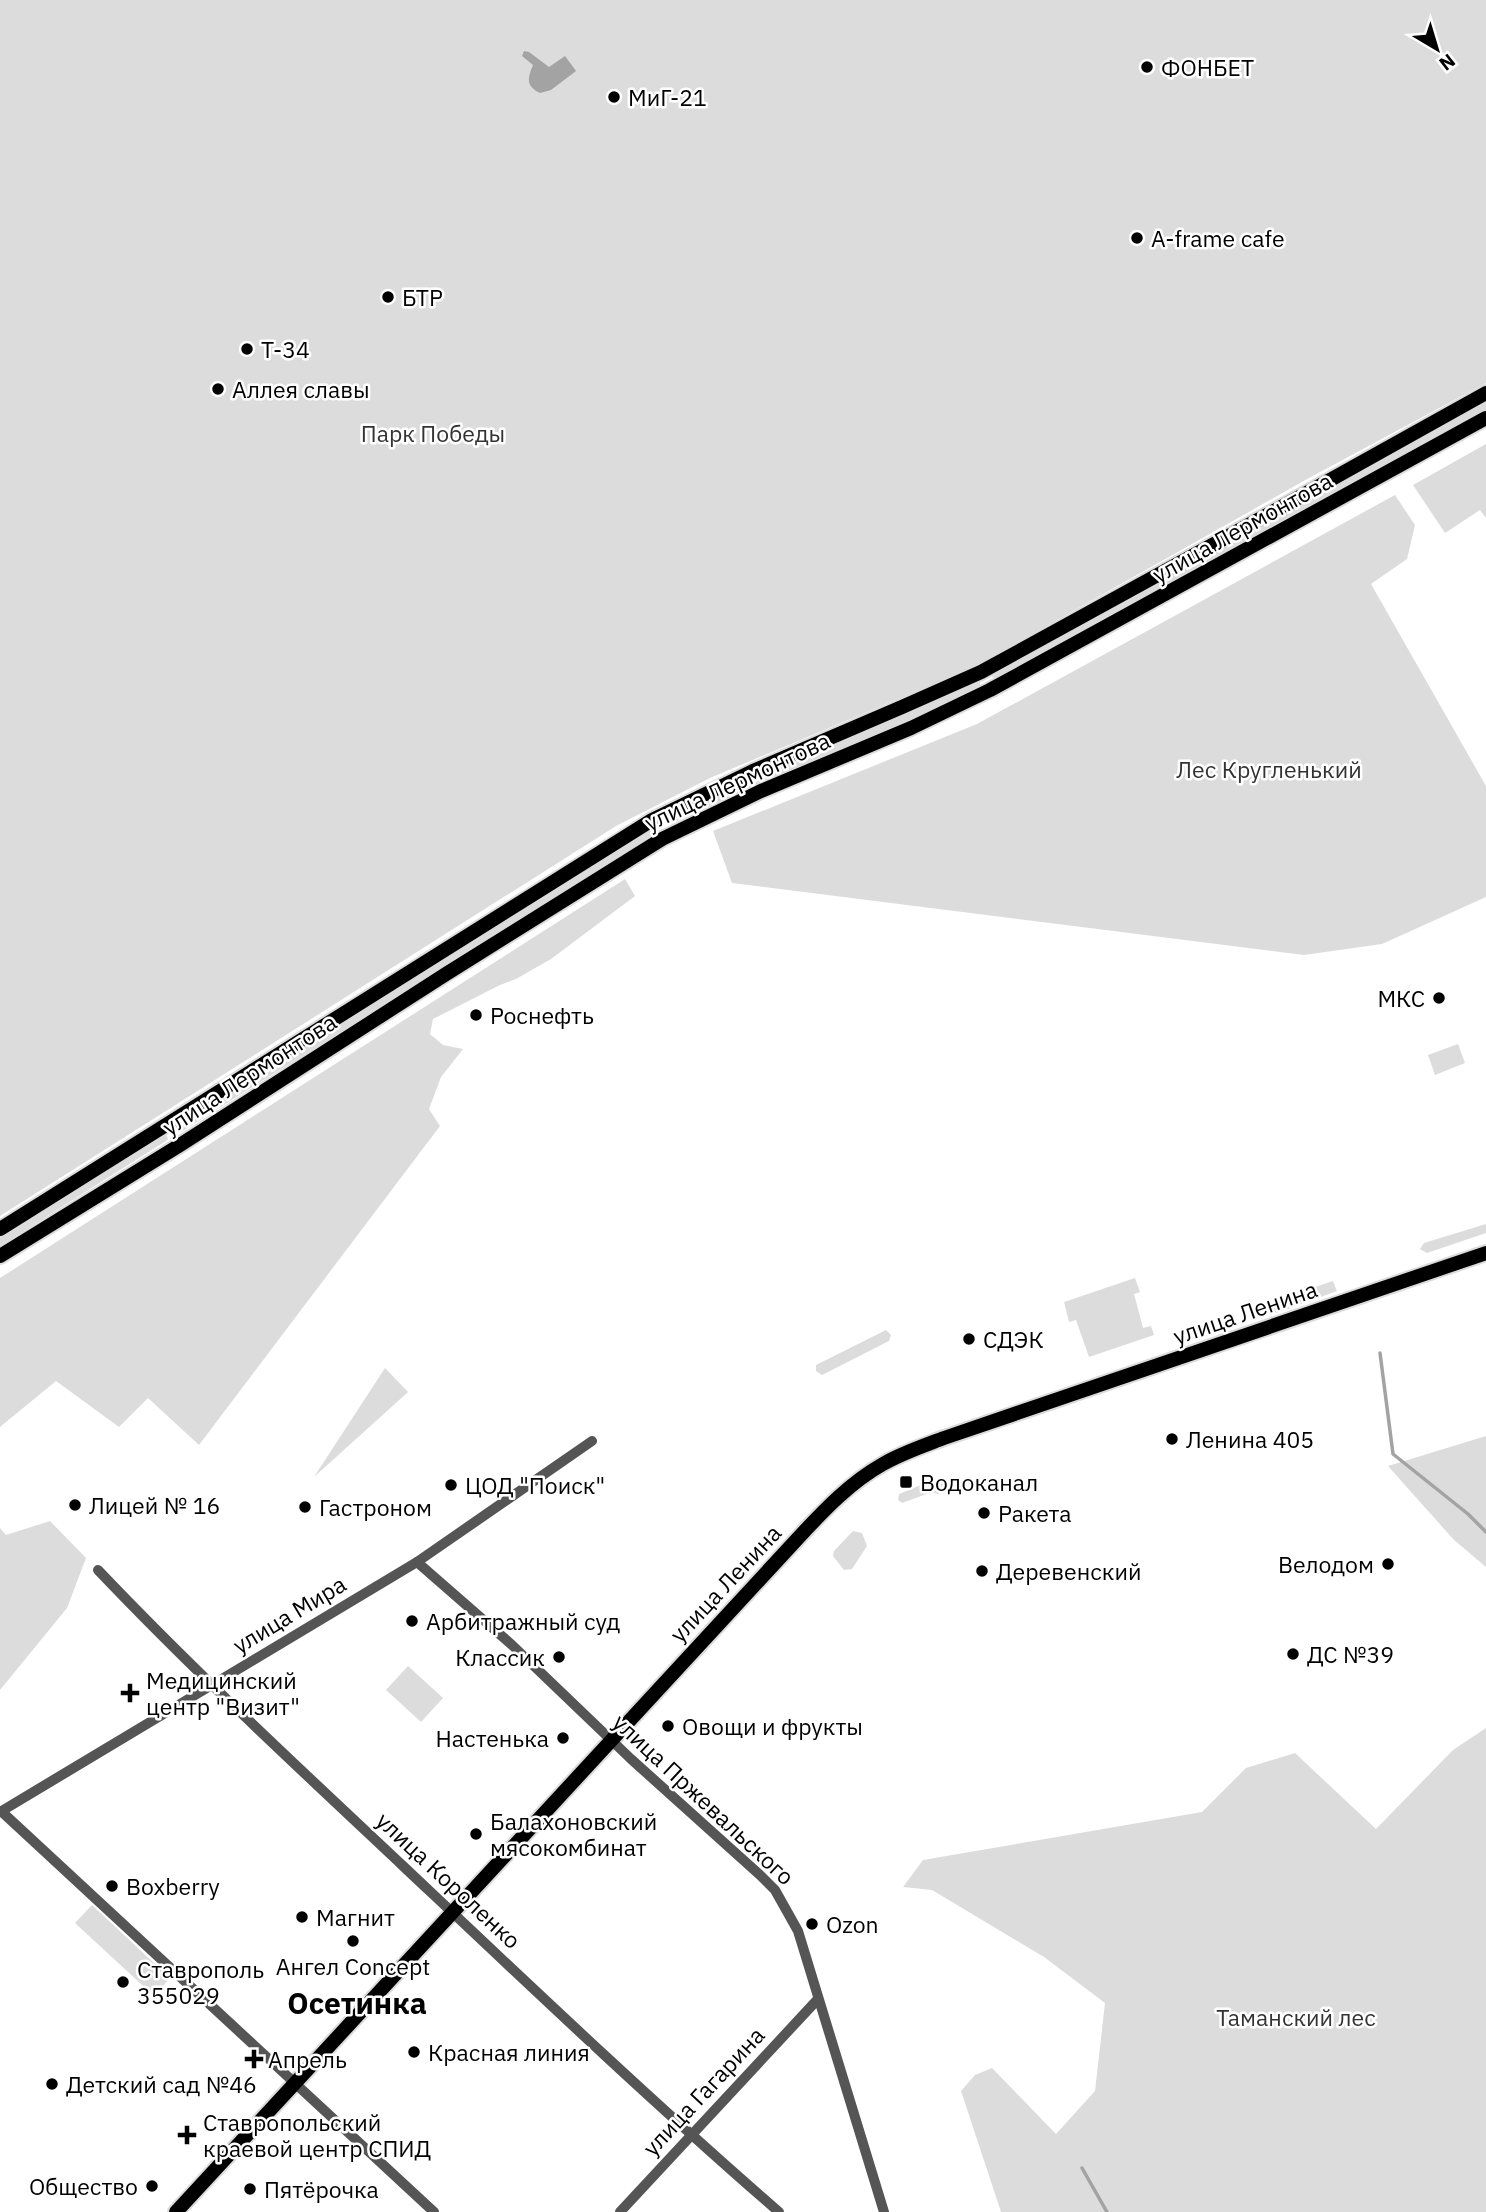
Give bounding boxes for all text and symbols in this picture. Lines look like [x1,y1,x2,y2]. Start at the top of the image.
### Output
north arrow [1402,14,1472,84]
text: N [1435,49,1460,76]
place label: ФОНБЕТ [1161,52,1254,82]
marker: ФОНБЕТ [1139,59,1155,75]
place label: МиГ-21 [628,82,707,112]
marker: МиГ-21 [606,89,622,105]
place label: A-frame cafe [1151,223,1285,253]
marker: A-frame cafe [1129,230,1145,246]
place label: БТР [402,282,443,312]
marker: БТР [380,289,396,305]
place label: Т-34 [261,334,310,364]
marker: Т-34 [239,341,255,357]
place label: Аллея славы [232,374,370,404]
marker: Аллея славы [210,381,226,397]
park label: Парк Победы [361,418,505,448]
street label: улица Лермонтова [1147,465,1337,589]
street label: улица Лермонтова [639,725,835,837]
park label: Лес Кругленький [1176,754,1362,784]
place label: МКС [1377,983,1425,1013]
marker: МКС [1431,990,1447,1006]
place label: Роснефть [490,1000,594,1030]
street label: улица Лермонтова [156,1006,342,1142]
marker: Роснефть [468,1007,484,1023]
street label: улица Ленина [1169,1273,1321,1351]
place label: СДЭК [983,1324,1044,1354]
marker: СДЭК [961,1331,977,1347]
place label: Ленина 405 [1186,1424,1314,1454]
marker: Ленина 405 [1164,1431,1180,1447]
place label: Водоканал [920,1467,1038,1497]
place label: ЦОД "Поиск" [465,1470,605,1500]
marker: Водоканал [898,1474,914,1490]
marker: ЦОД "Поиск" [443,1477,459,1493]
place label: Лицей № 16 [89,1490,220,1520]
place label: Гастроном [319,1492,432,1522]
marker: Лицей № 16 [67,1497,83,1513]
place label: Ракета [998,1498,1071,1528]
marker: Гастроном [297,1499,313,1515]
marker: Ракета [976,1505,992,1521]
street label: улица Ленина [663,1518,787,1648]
place label: Велодом [1278,1549,1374,1579]
place label: Деревенский [996,1556,1141,1586]
marker: Велодом [1380,1556,1396,1572]
marker: Деревенский [974,1563,990,1579]
street label: улица Мира [227,1568,351,1660]
place label: Арбитражный суд [426,1606,621,1636]
marker: Арбитражный суд [404,1613,420,1629]
place label: ДС №39 [1307,1639,1394,1669]
place label: Классик [455,1642,545,1672]
marker: ДС №39 [1285,1646,1301,1662]
marker: Классик [551,1649,567,1665]
place label: Медицинский центр "Визит" [146,1665,300,1721]
marker: Медицинский центр "Визит" [120,1683,140,1703]
street label: улица Пржевальского [607,1707,801,1891]
place label: Овощи и фрукты [682,1711,863,1741]
marker: Овощи и фрукты [660,1718,676,1734]
place label: Настенька [435,1723,549,1753]
marker: Настенька [555,1730,571,1746]
street label: улица Короленко [370,1805,528,1955]
place label: Балахоновский мясокомбинат [490,1806,657,1862]
marker: Балахоновский мясокомбинат [468,1826,484,1842]
place label: Boxberry [126,1871,220,1901]
marker: Boxberry [104,1878,120,1894]
place label: Магнит [316,1902,395,1932]
marker: Магнит [294,1909,310,1925]
place label: Ozon [826,1909,879,1939]
marker: Ozon [804,1916,820,1932]
marker: Ангел Concept [345,1933,361,1949]
place label: Ангел Concept [276,1951,430,1981]
place label: Ставрополь 355029 [137,1954,264,2010]
marker: Ставрополь 355029 [115,1974,131,1990]
district label: Осетинка [287,1983,427,2022]
park label: Таманский лес [1216,2002,1376,2032]
street label: улица Гагарина [636,2020,770,2162]
place label: Красная линия [428,2037,590,2067]
place label: Апрель [268,2044,347,2074]
marker: Красная линия [406,2044,422,2060]
marker: Апрель [246,2051,262,2067]
place label: Детский сад №46 [66,2069,257,2099]
marker: Детский сад №46 [44,2076,60,2092]
place label: Ставропольский краевой центр СПИД [203,2107,431,2163]
marker: Ставропольский краевой центр СПИД [177,2125,197,2145]
place label: Общество [29,2171,138,2201]
place label: Пятёрочка [264,2174,379,2204]
marker: Общество [144,2178,160,2194]
marker: Пятёрочка [242,2181,258,2197]

